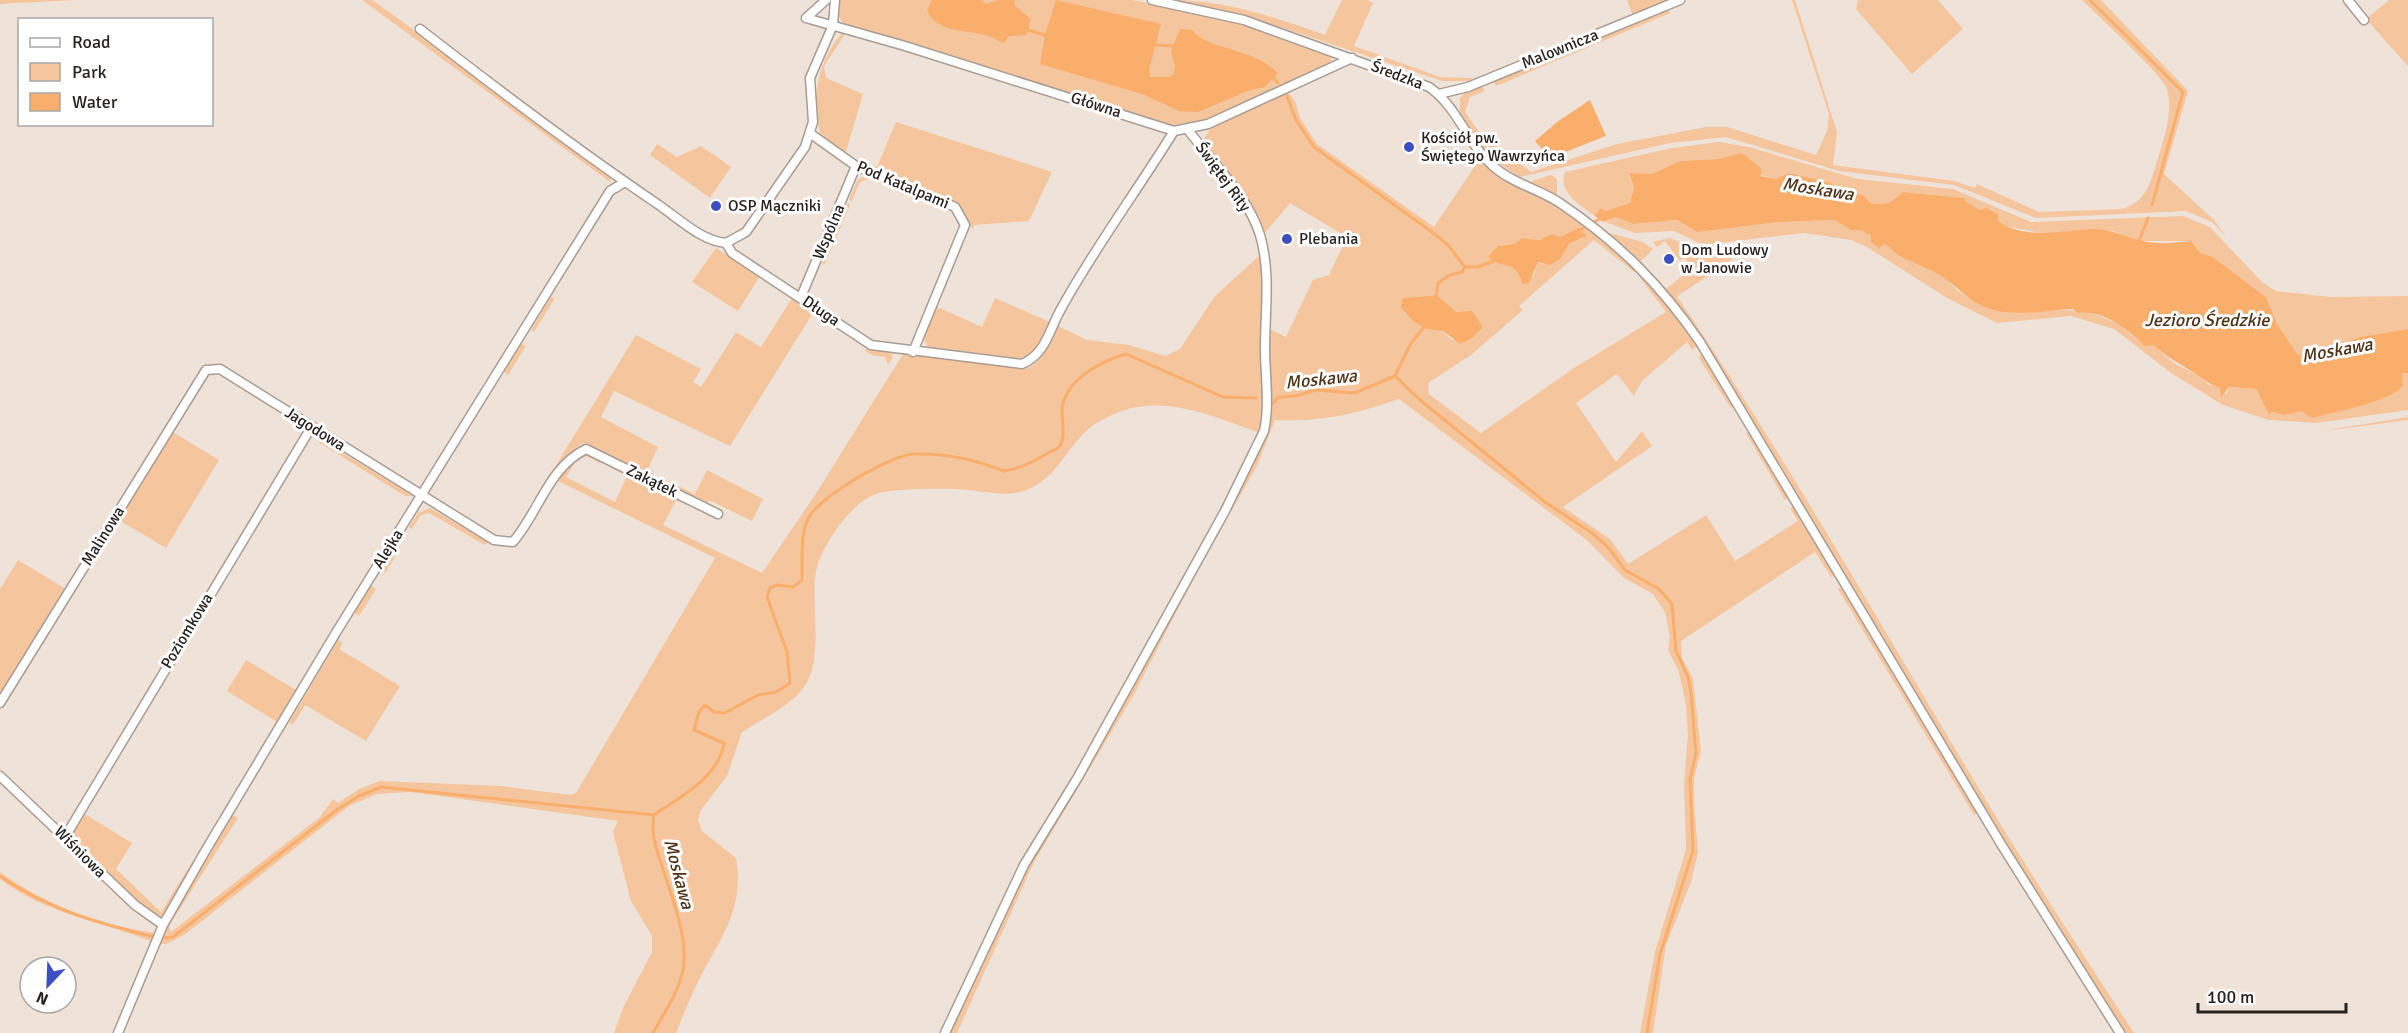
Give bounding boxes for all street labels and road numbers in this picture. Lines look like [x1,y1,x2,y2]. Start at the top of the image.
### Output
street label: Malownicza [1519,25,1601,73]
street label: Średzka [1368,56,1426,94]
street label: Główna [1068,87,1124,123]
street label: Świętej Rity [1191,138,1255,216]
street label: Pod Katalpami [854,157,952,213]
street label: Wspólna [808,201,850,263]
street label: Długa [798,291,844,331]
street label: Jagodowa [281,403,349,455]
street label: Zakątek [623,460,681,502]
street label: Malinowa [77,503,129,569]
street label: Alejka [368,526,408,572]
street label: Poziomkowa [157,590,217,672]
street label: Wiśniowa [50,822,110,882]

